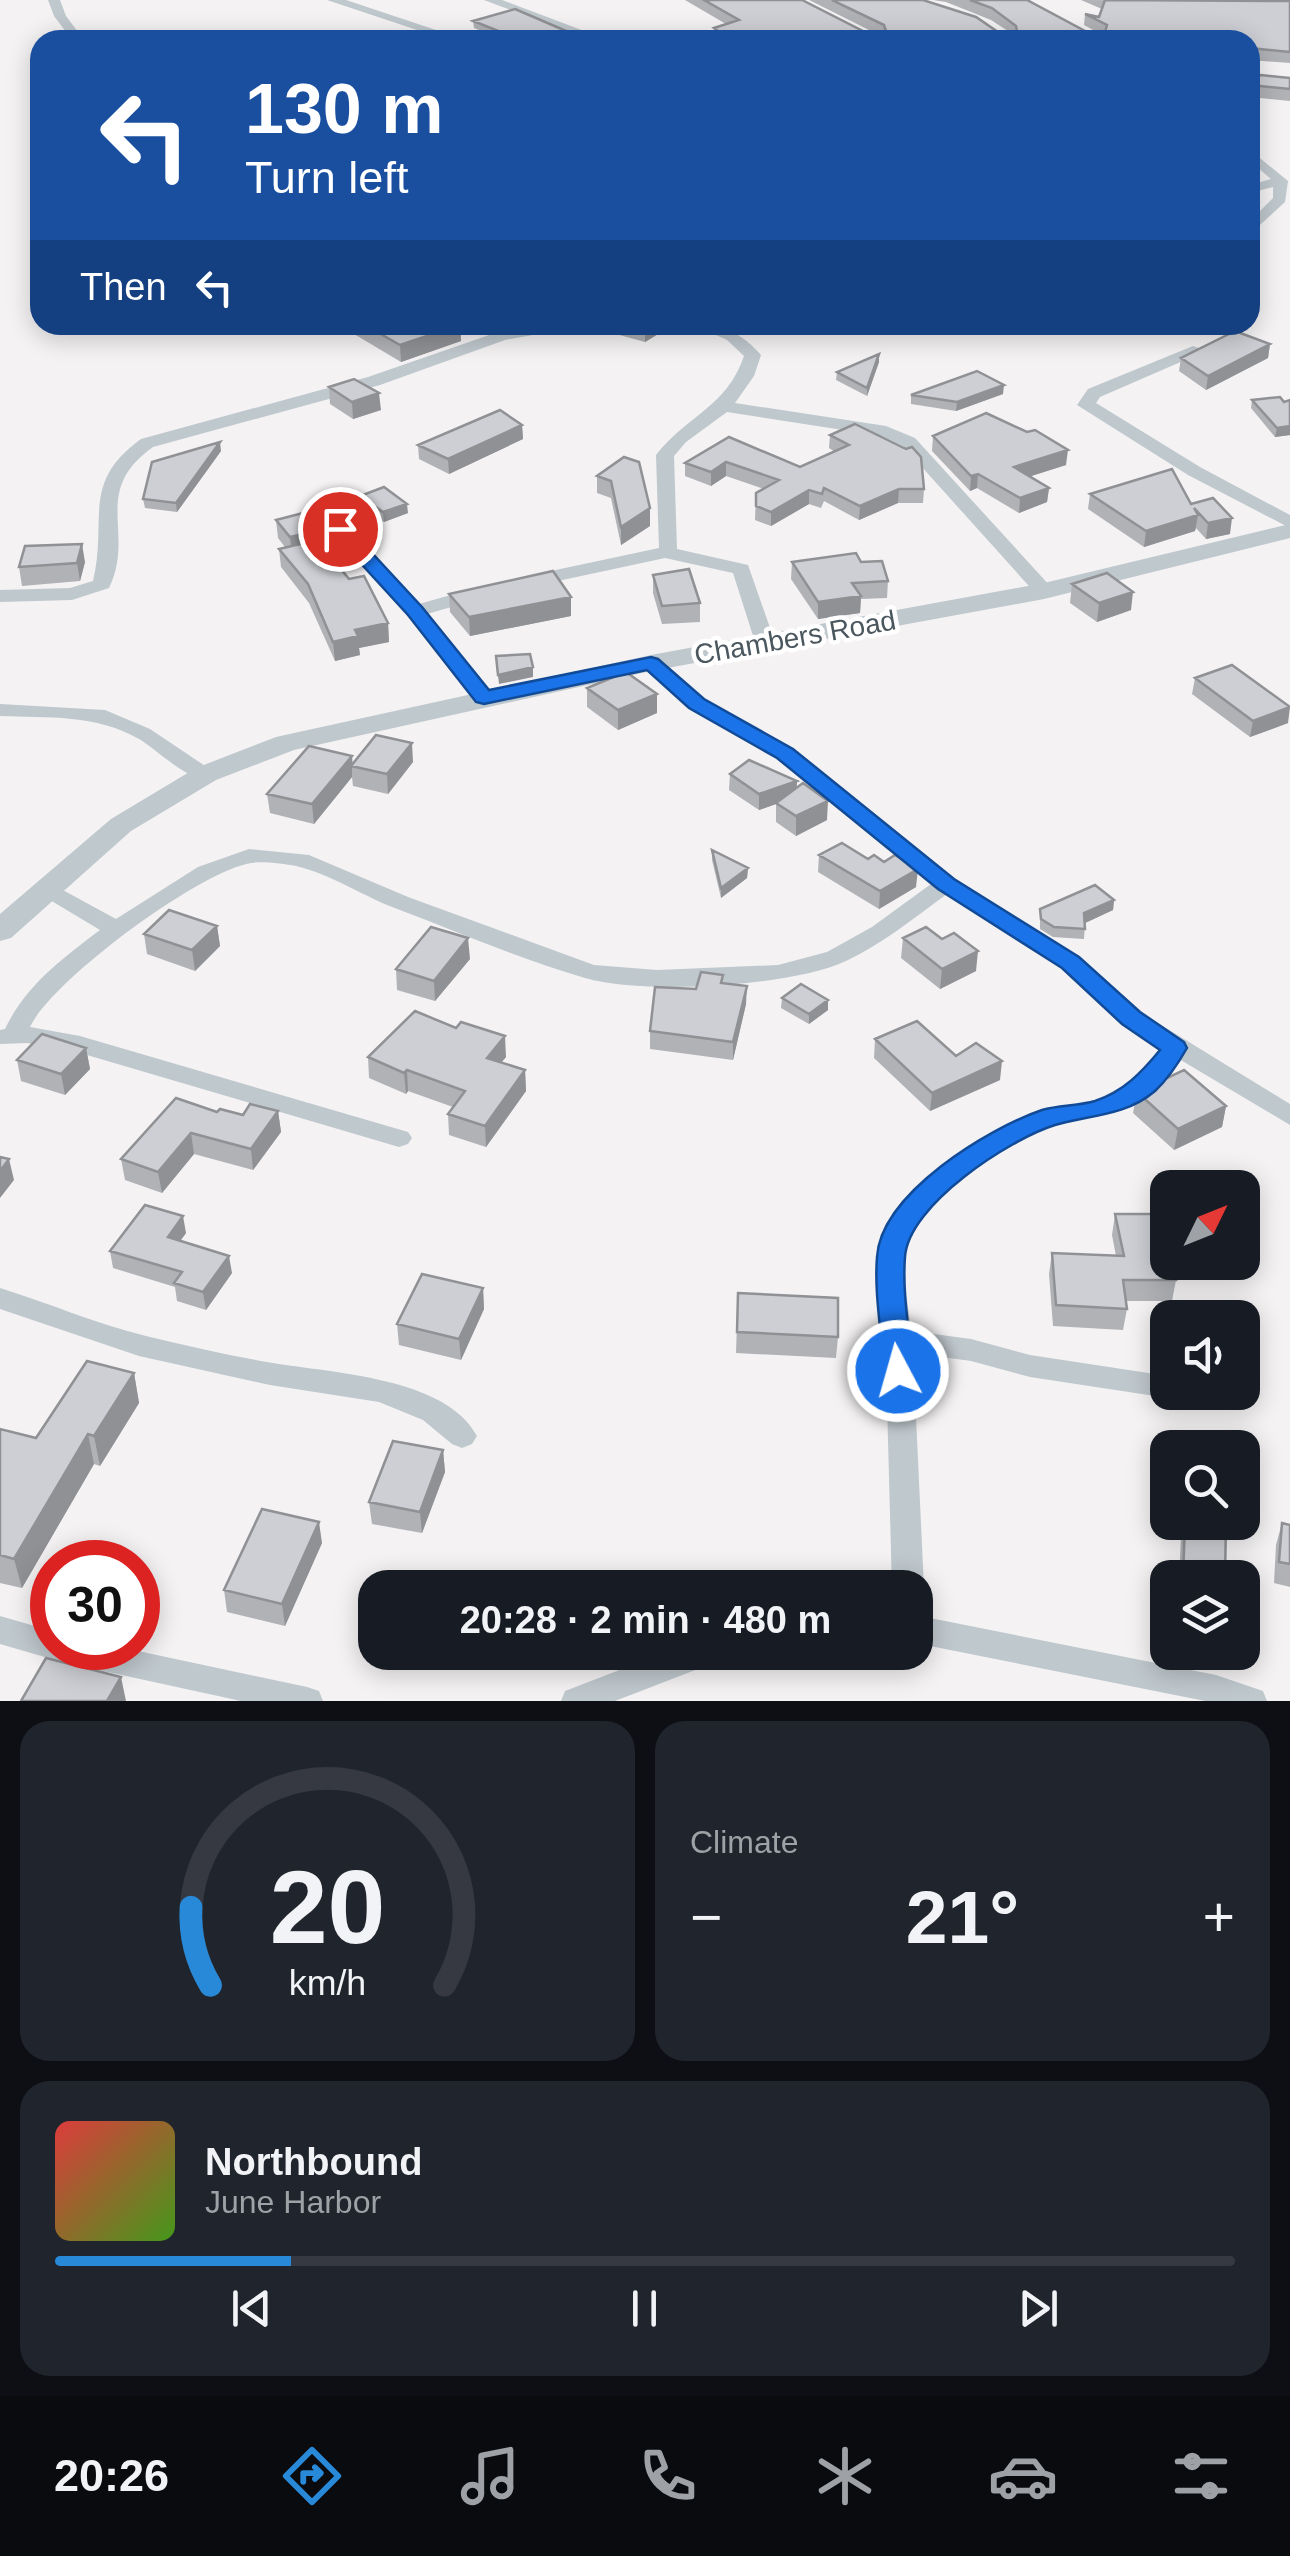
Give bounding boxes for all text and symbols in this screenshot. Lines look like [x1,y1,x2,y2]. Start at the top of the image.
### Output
icon: left [80,70,210,200]
text: 130 m [245,70,443,148]
text: Turn left [245,152,408,203]
icon: left [187,260,242,315]
text: Then [80,266,167,308]
pin [298,487,383,572]
icon: arrive [313,502,368,557]
street label: Chambers Road [692,605,898,670]
north arrow [1150,1170,1260,1280]
map controls [1150,1170,1260,1670]
button: sound [1150,1300,1260,1410]
position arrow [846,1319,950,1423]
button: search [1150,1430,1260,1540]
speed limit sign: 30 [30,1540,160,1670]
button: layers [1150,1560,1260,1670]
text: 20:28 · 2 min · 480 m [460,1599,831,1641]
text: Climate [690,1824,798,1860]
text: 20 [270,1849,385,1965]
text: 21° [906,1875,1019,1959]
text: − [690,1886,722,1948]
text: + [1203,1886,1235,1948]
text: km/h [289,1963,366,2003]
text: Northbound [205,2141,422,2183]
text: June Harbor [205,2184,381,2220]
icon: previous [224,2281,279,2336]
icon: pause [617,2281,672,2336]
icon: next [1011,2281,1066,2336]
icon: directions [277,2441,347,2511]
icon: music [455,2441,525,2511]
icon: phone [633,2441,703,2511]
icon: climate [810,2441,880,2511]
icon: car [988,2441,1058,2511]
icon: filters [1166,2441,1236,2511]
text: 20:26 [54,2450,169,2501]

